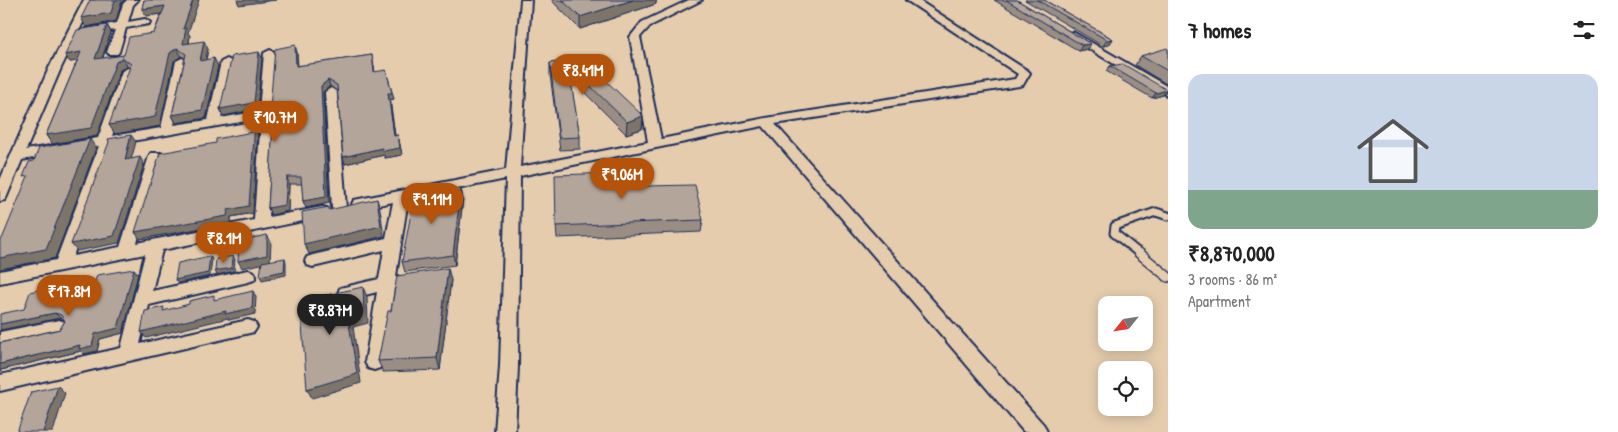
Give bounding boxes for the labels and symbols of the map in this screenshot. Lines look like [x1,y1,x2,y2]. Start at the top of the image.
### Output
pin: ₹8.41M [542,54,624,96]
pin: ₹10.7M [234,100,316,143]
pin: ₹9.06M [581,158,663,200]
pin: ₹9.11M [391,182,473,225]
pin: ₹8.1M [189,222,259,264]
pin: ₹17.8M [28,274,110,317]
pin: ₹8.87M [289,294,371,336]
north arrow [1098,296,1152,351]

